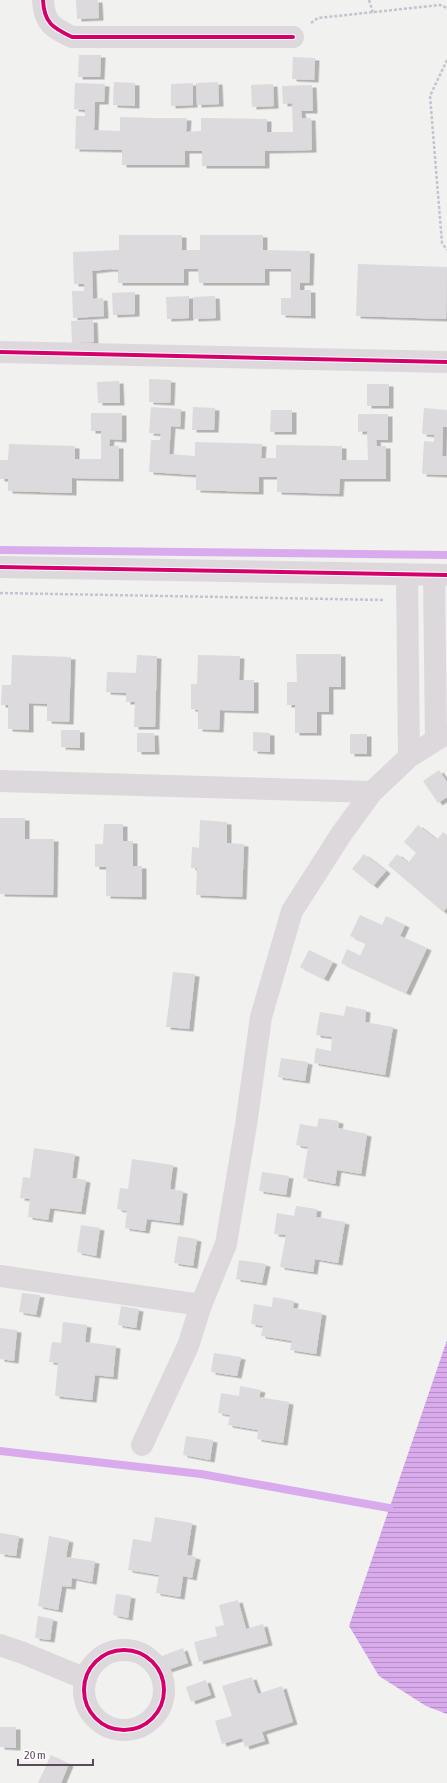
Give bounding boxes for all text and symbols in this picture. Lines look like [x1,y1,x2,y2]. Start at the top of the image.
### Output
scale bar [18,1741,93,1767]
text: 20 m [24,1748,46,1762]

